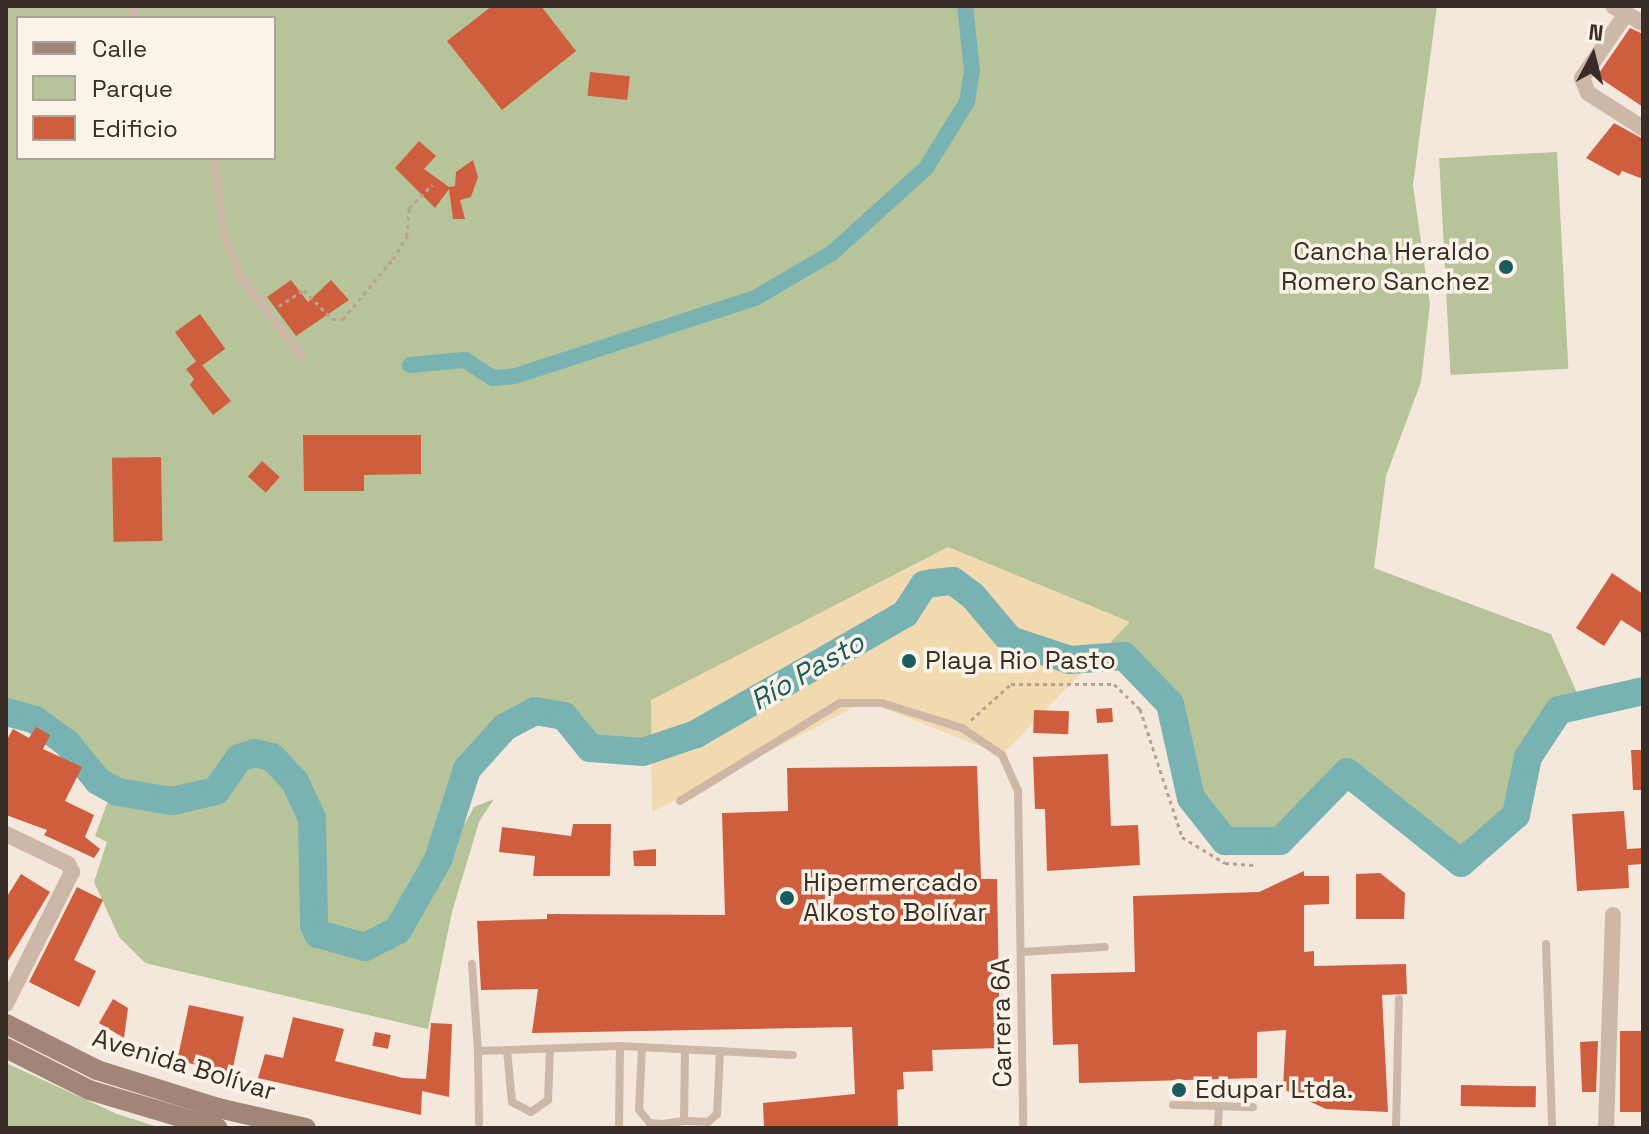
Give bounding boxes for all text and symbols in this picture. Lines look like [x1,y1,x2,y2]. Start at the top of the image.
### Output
legend [16,16,276,160]
north arrow [1553,16,1633,96]
text: N [1587,17,1605,47]
text: Calle [92,33,147,64]
text: Parque [92,73,173,104]
text: Edificio [92,113,178,144]
place label: Cancha Heraldo Romero Sanchez [1281,236,1490,298]
marker: Cancha Heraldo Romero Sanchez [1497,258,1515,276]
water label: Río Pasto [744,625,870,717]
place label: Playa Rio Pasto [925,645,1116,677]
marker: Playa Rio Pasto [900,652,918,670]
place label: Hipermercado Alkosto Bolívar [803,867,987,928]
marker: Hipermercado Alkosto Bolívar [778,889,796,907]
street label: Carrera 6A [985,958,1019,1088]
street label: Avenida Bolívar [89,1022,279,1108]
place label: Edupar Ltda. [1195,1074,1353,1106]
marker: Edupar Ltda. [1170,1081,1188,1099]

